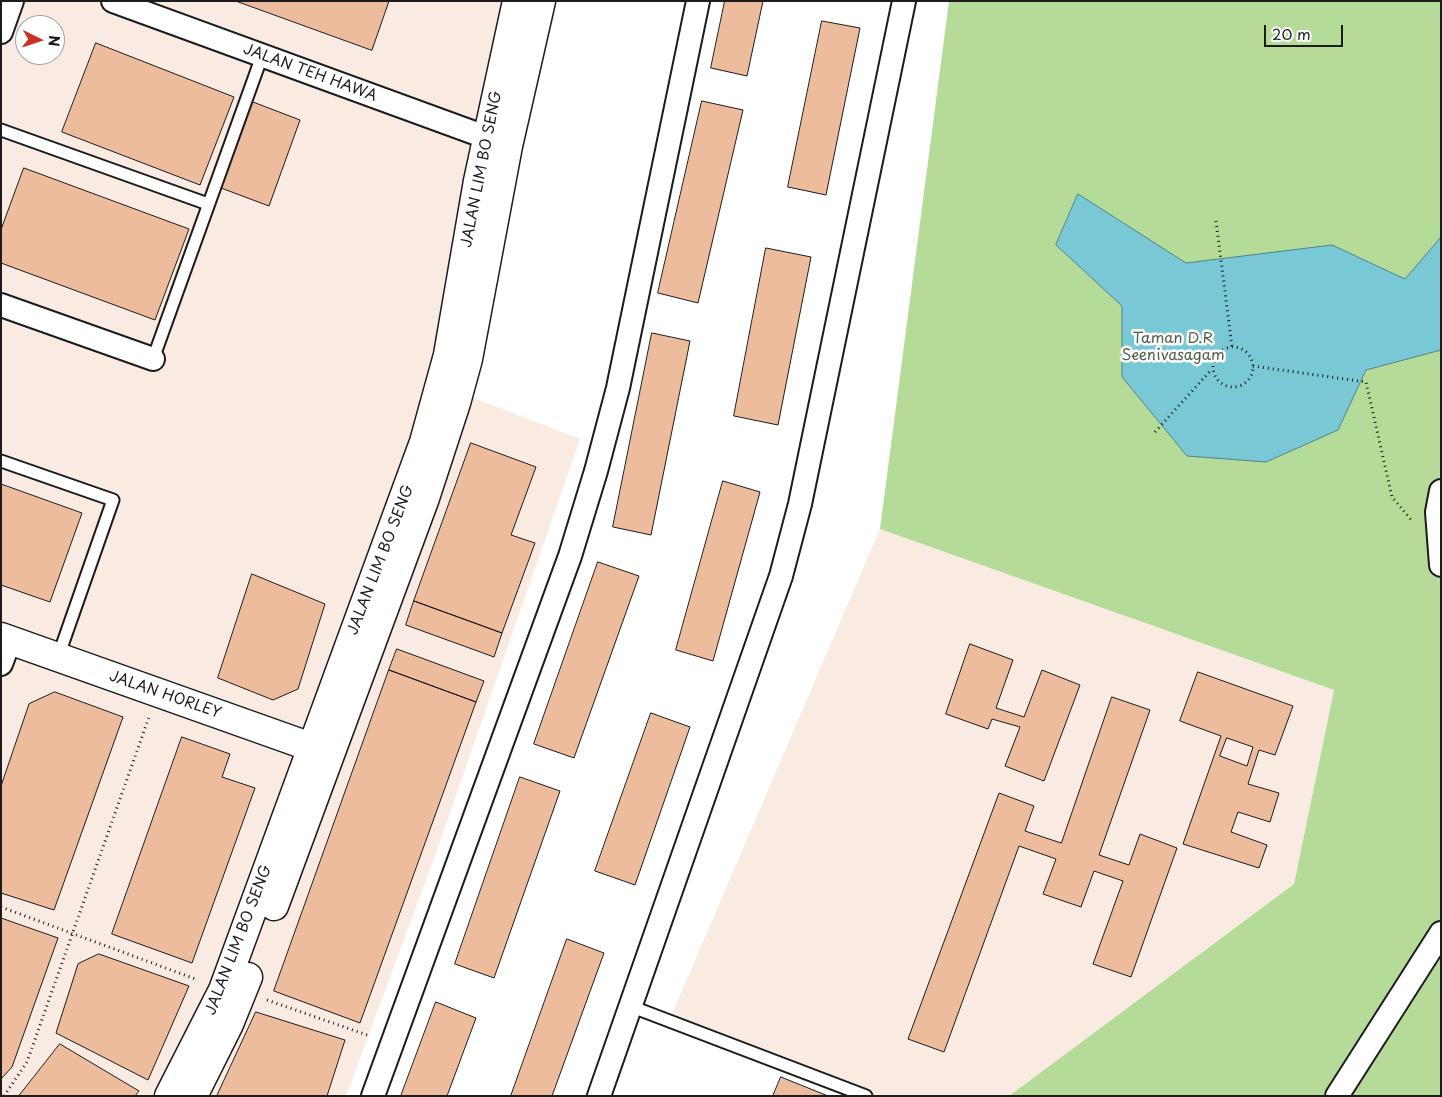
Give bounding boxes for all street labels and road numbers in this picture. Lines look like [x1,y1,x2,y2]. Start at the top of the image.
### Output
street label: JALAN TEH HAWA [241,40,379,106]
street label: JALAN LIM BO SENG [458,89,506,249]
street label: JALAN LIM BO SENG [344,482,418,638]
street label: JALAN HORLEY [107,667,223,723]
street label: JALAN LIM BO SENG [202,862,276,1018]

